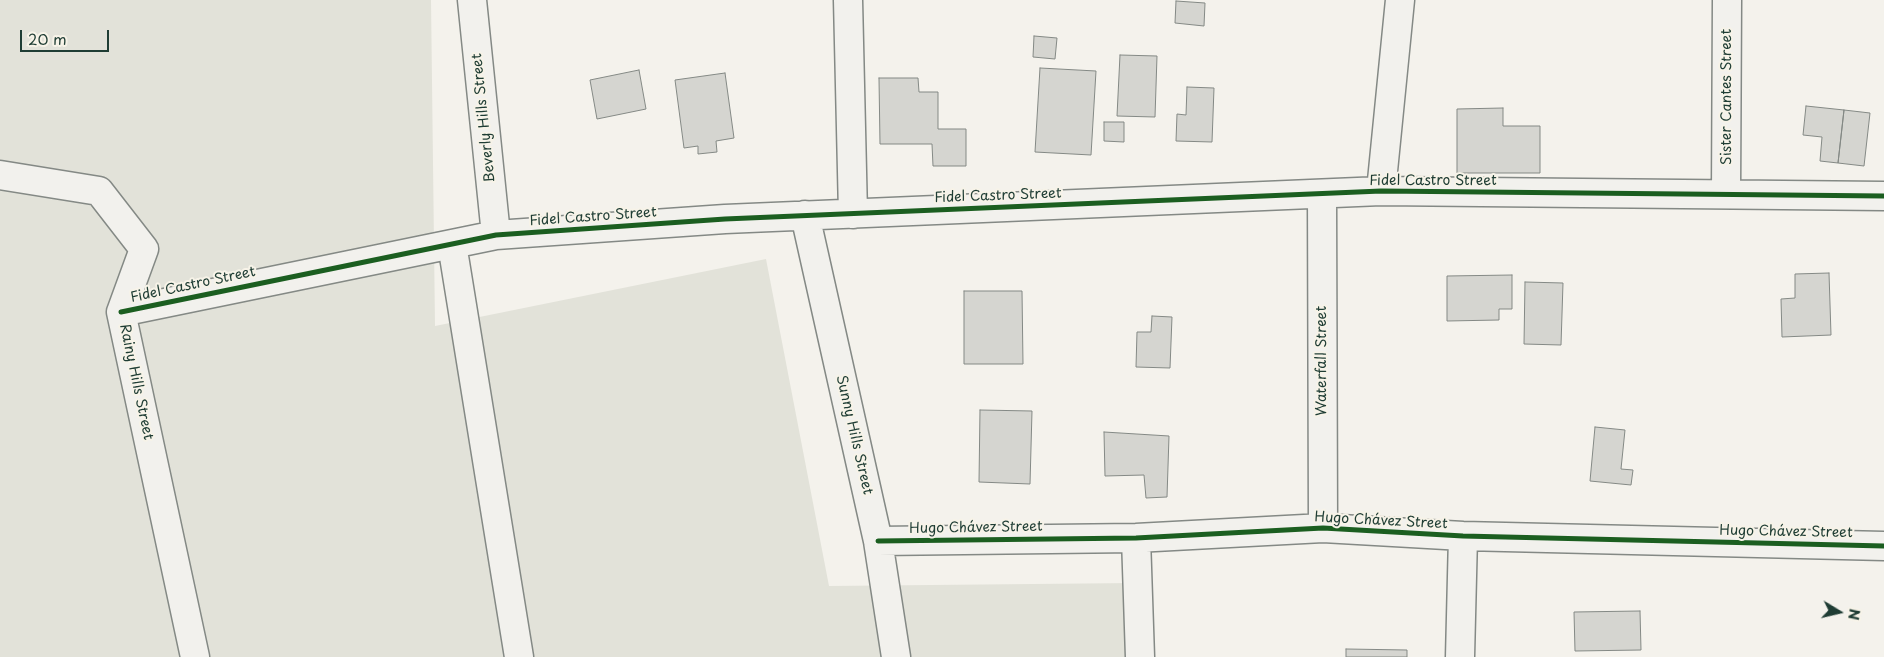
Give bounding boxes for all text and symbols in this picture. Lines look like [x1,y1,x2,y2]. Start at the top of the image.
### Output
scale bar [22,20,111,52]
text: 20 m [28,27,67,50]
street label: Sister Cantes Street [1719,29,1735,165]
street label: Beverly Hills Street [469,52,499,184]
street label: Fidel Castro Street [1369,173,1497,189]
street label: Fidel Castro Street [934,185,1062,207]
street label: Fidel Castro Street [529,204,657,230]
street label: Fidel Castro Street [129,264,257,306]
street label: Waterfall Street [1314,306,1330,416]
street label: Rainy Hills Street [115,322,157,442]
street label: Sunny Hills Street [832,374,876,496]
street label: Hugo Chávez Street [1314,509,1448,533]
street label: Hugo Chávez Street [909,518,1043,538]
street label: Hugo Chávez Street [1719,522,1853,542]
north arrow [1814,587,1864,637]
text: N [1843,607,1866,622]

